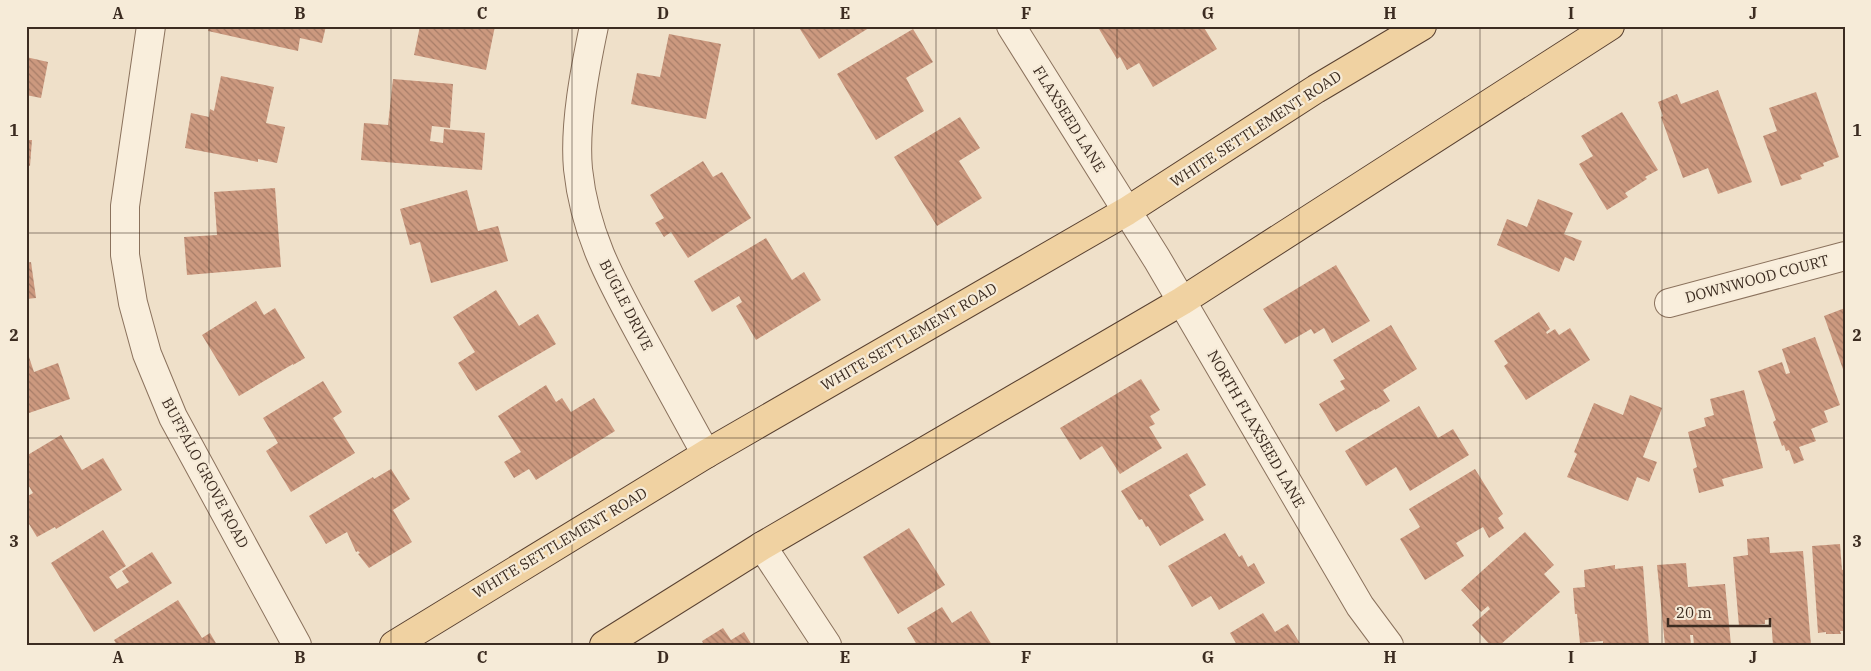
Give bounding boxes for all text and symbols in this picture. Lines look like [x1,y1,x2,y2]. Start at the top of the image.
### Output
text: A [112,3,124,23]
text: B [294,3,306,23]
text: C [477,3,487,23]
text: D [657,3,669,23]
text: E [840,3,850,23]
text: F [1021,3,1031,23]
text: G [1202,3,1214,23]
text: H [1384,3,1397,23]
text: I [1568,3,1574,23]
text: J [1749,3,1757,23]
street label: FLAXSEED LANE [1029,62,1110,175]
street label: WHITE SETTLEMENT ROAD [1167,66,1345,191]
text: 1 [9,120,19,140]
text: 1 [1852,120,1862,140]
street label: DOWNWOOD COURT [1683,250,1831,307]
street label: BUGLE DRIVE [595,256,657,353]
street label: WHITE SETTLEMENT ROAD [817,278,1000,395]
text: 2 [9,325,19,345]
text: 2 [1852,325,1862,345]
street label: NORTH FLAXSEED LANE [1203,346,1309,511]
street label: BUFFALO GROVE ROAD [158,394,253,551]
street label: WHITE SETTLEMENT ROAD [469,483,650,602]
text: 3 [9,531,19,551]
text: 3 [1852,531,1862,551]
scale bar [1668,596,1771,628]
text: 20 m [1676,603,1712,622]
text: A [112,647,124,667]
text: B [294,647,306,667]
text: C [477,647,487,667]
text: D [657,647,669,667]
text: E [840,647,850,667]
text: F [1021,647,1031,667]
text: G [1202,647,1214,667]
text: H [1384,647,1397,667]
text: I [1568,647,1574,667]
text: J [1749,647,1757,667]

